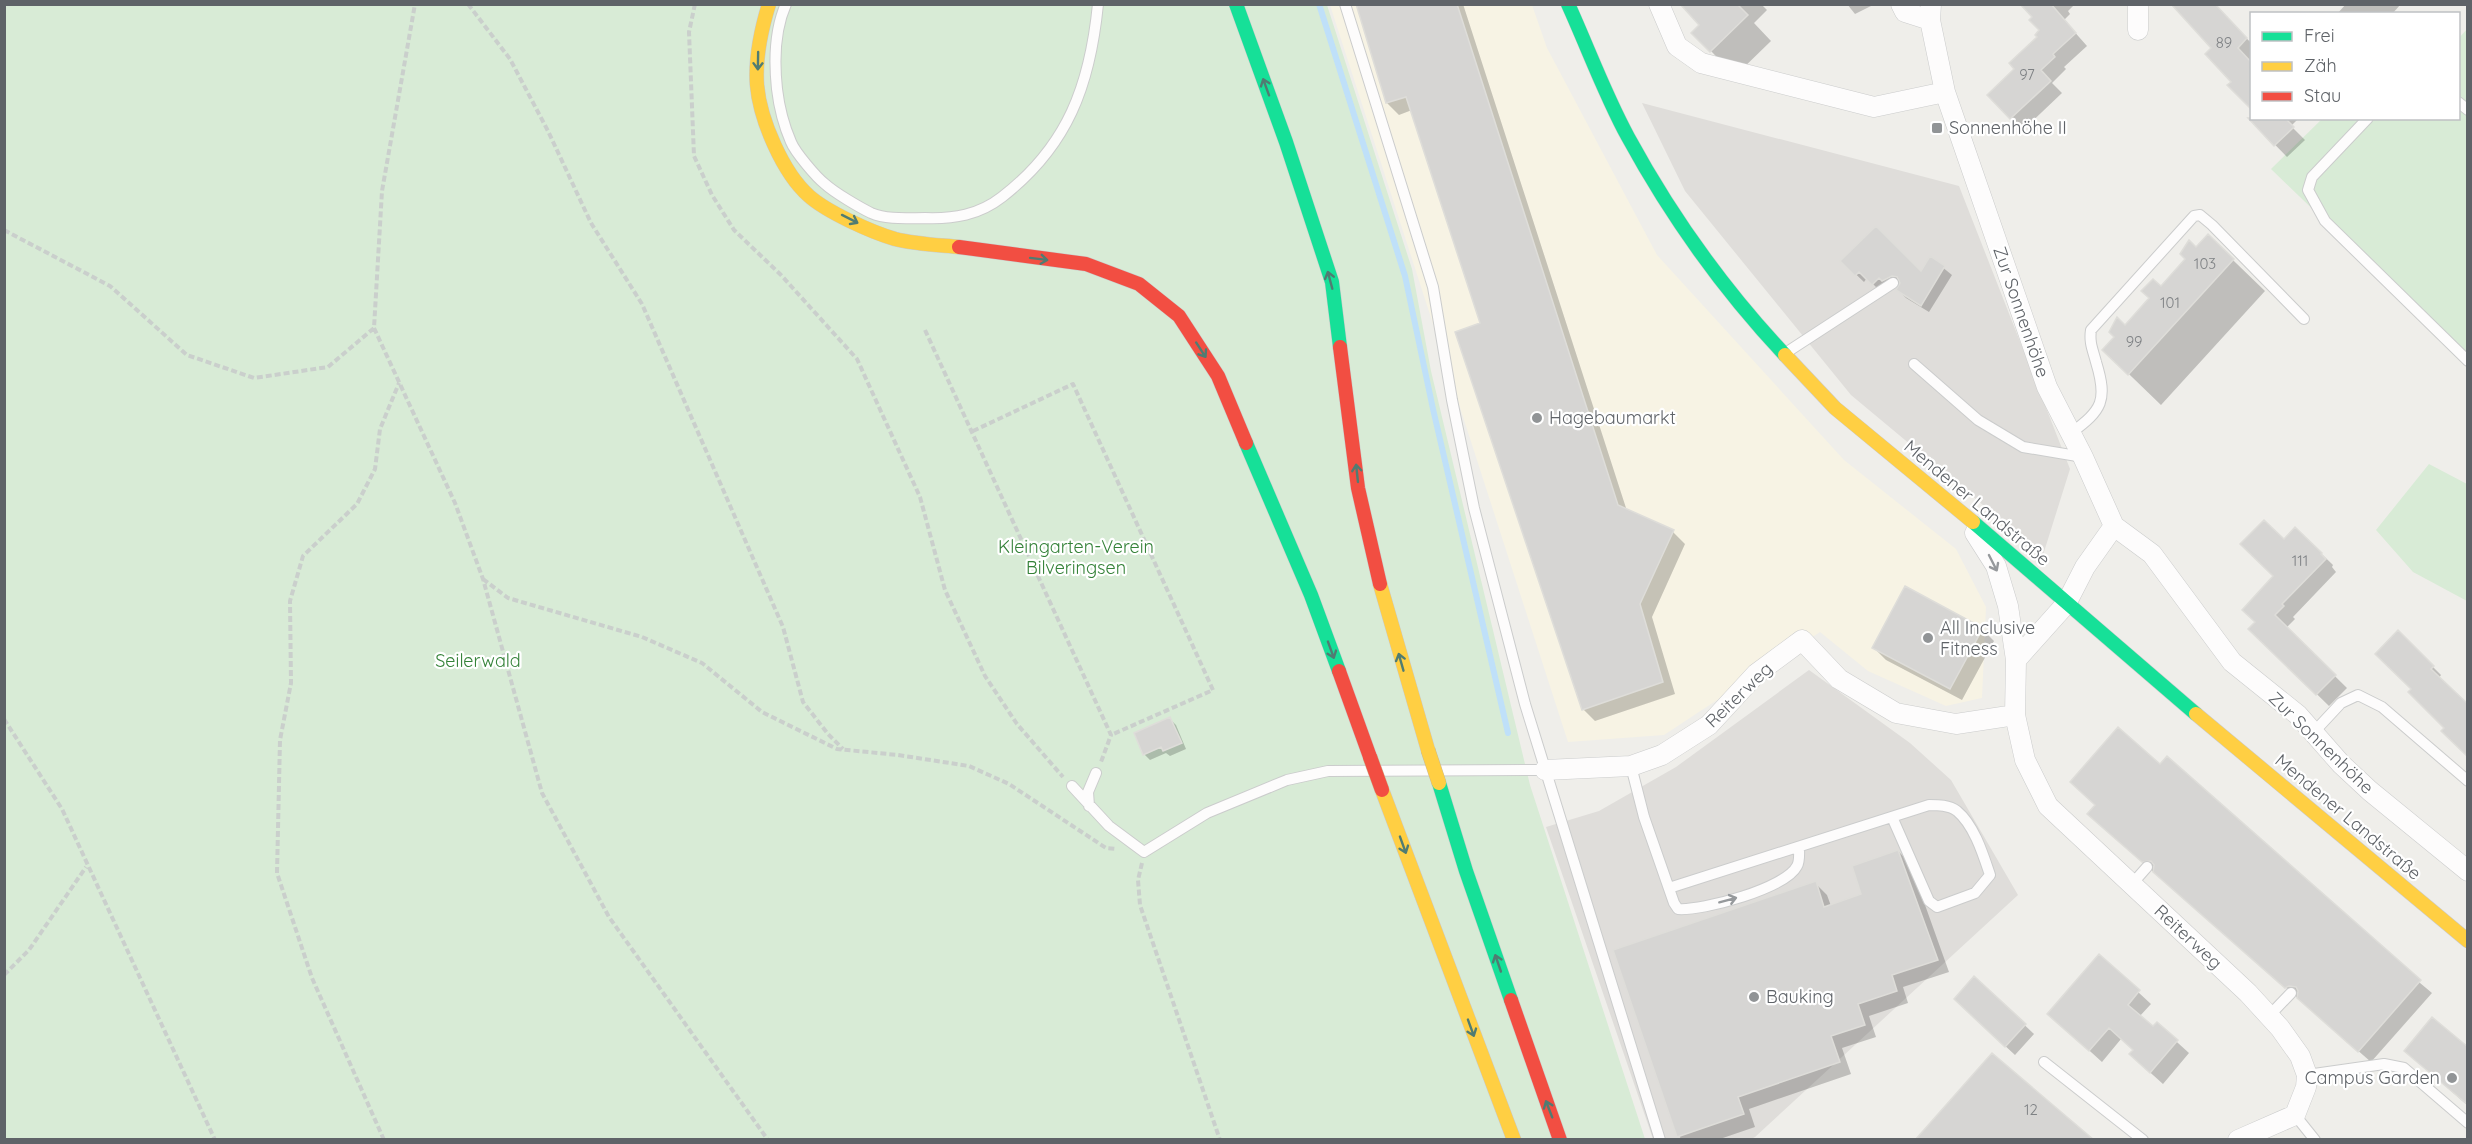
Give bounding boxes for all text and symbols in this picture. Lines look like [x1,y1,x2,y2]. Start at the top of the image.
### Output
legend [2250,12,2460,120]
text: Frei [2304,24,2335,47]
house number: 89 [2216,33,2232,52]
one-way arrow [752,51,764,71]
text: Zäh [2304,54,2337,77]
house number: 97 [2019,65,2035,84]
one-way arrow [1259,78,1270,97]
text: Stau [2304,84,2341,107]
place label: Sonnenhöhe II [1949,116,2067,139]
marker: Sonnenhöhe II [1930,121,1944,135]
one-way arrow [840,214,858,226]
street label: Zur Sonnenhöhe [1988,243,2055,381]
one-way arrow [1029,253,1049,264]
house number: 103 [2194,254,2216,273]
one-way arrow [1324,271,1336,290]
house number: 101 [2160,293,2180,312]
house number: 99 [2126,332,2142,351]
one-way arrow [1195,341,1207,357]
place label: Hagebaumarkt [1549,406,1676,429]
marker: Hagebaumarkt [1530,411,1544,425]
street label: Mendener Landstraße [1899,435,2055,571]
one-way arrow [1351,463,1362,483]
park label: Kleingarten-Verein Bilveringsen [998,535,1154,579]
house number: 111 [2292,551,2308,570]
one-way arrow [1988,553,1999,571]
place label: All Inclusive Fitness [1940,616,2035,660]
marker: All Inclusive Fitness [1921,631,1935,645]
one-way arrow [1327,640,1338,659]
park label: Seilerwald [435,649,521,672]
one-way arrow [1395,653,1406,672]
street label: Reiterweg [1700,657,1777,732]
street label: Zur Sonnenhöhe [2264,687,2379,799]
street label: Mendener Landstraße [2270,749,2426,885]
one-way arrow [1398,835,1409,854]
one-way arrow [1719,894,1738,905]
street label: Reiterweg [2149,899,2227,974]
one-way arrow [1491,954,1502,973]
place label: Bauking [1766,985,1834,1008]
marker: Bauking [1747,990,1761,1004]
one-way arrow [1466,1018,1477,1037]
place label: Campus Garden [2305,1066,2440,1089]
marker: Campus Garden [2445,1071,2459,1085]
one-way arrow [1542,1100,1553,1119]
house number: 12 [2024,1100,2038,1119]

